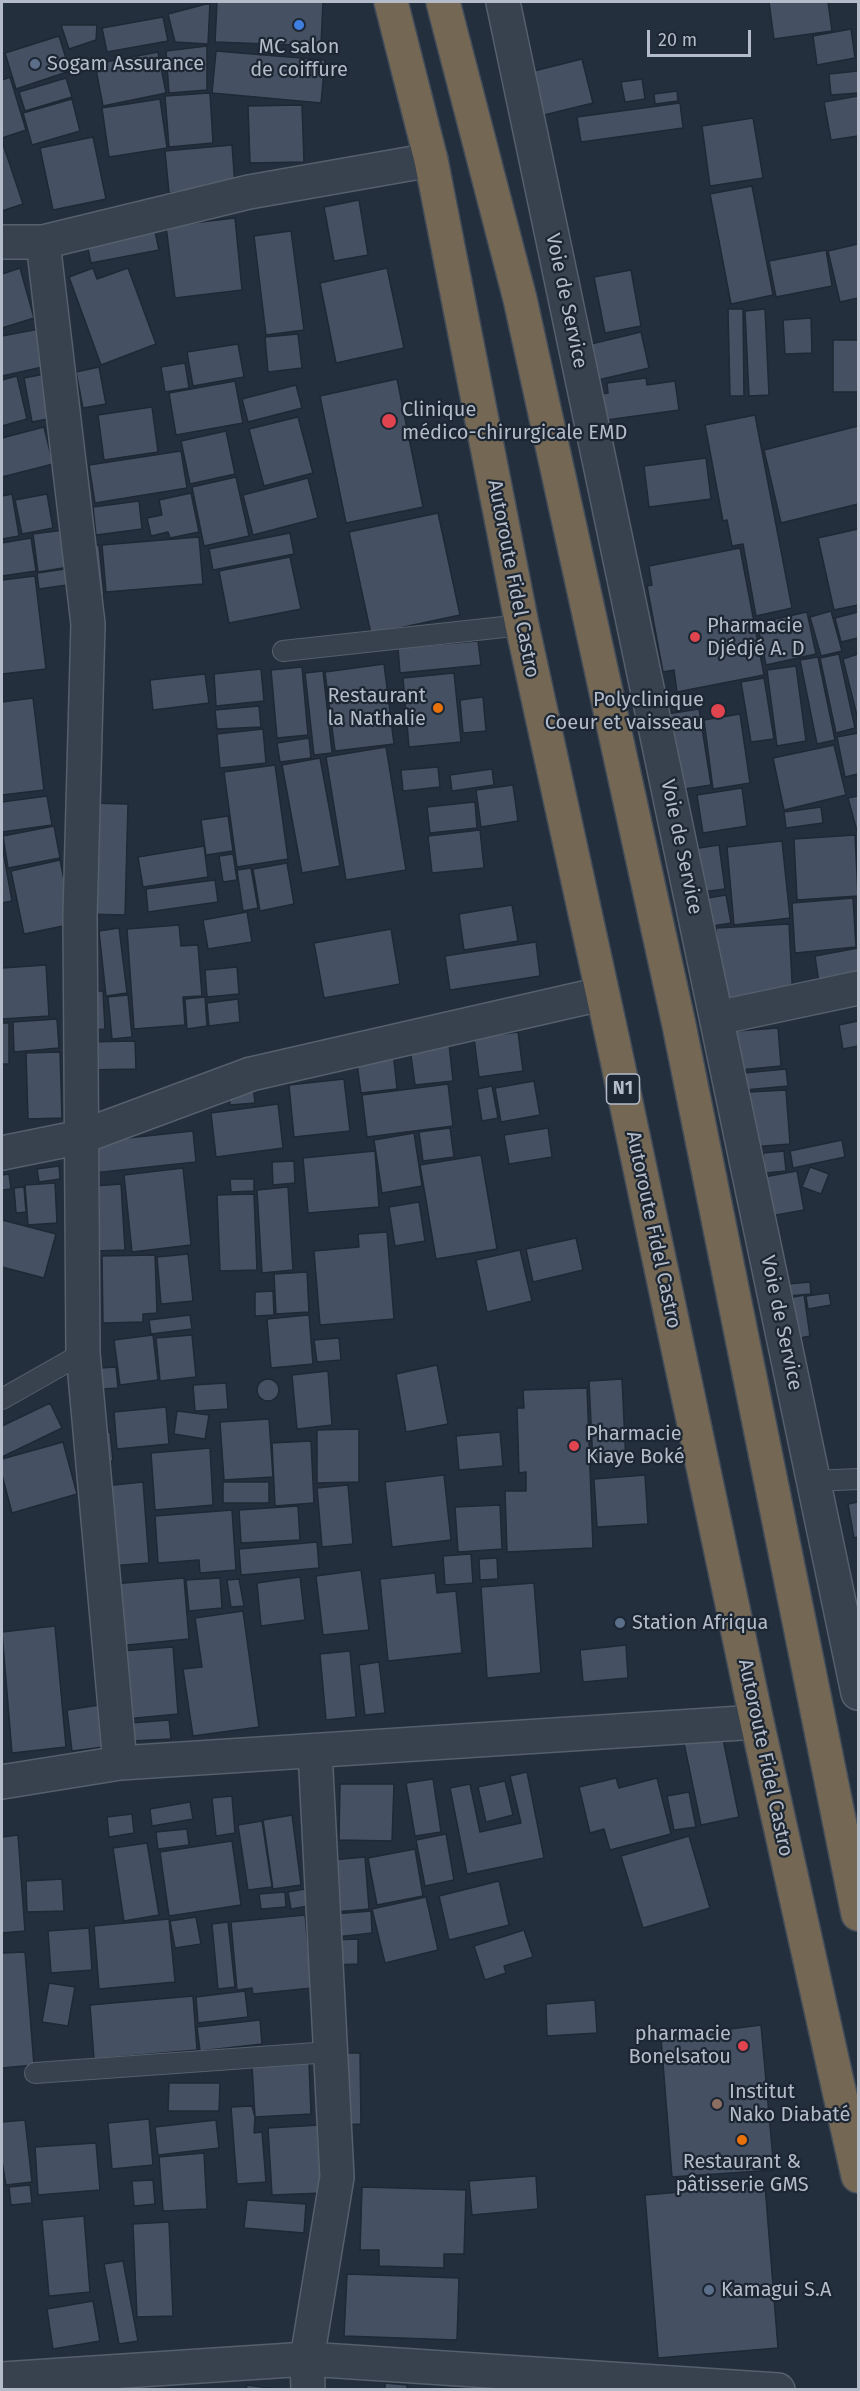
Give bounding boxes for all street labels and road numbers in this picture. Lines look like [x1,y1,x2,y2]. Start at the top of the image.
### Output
street label: Voie de Service [540,231,592,371]
street label: Autoroute Fidel Castro [482,478,544,680]
street label: Voie de Service [655,777,707,917]
road number: N1 [606,1074,640,1104]
street label: Autoroute Fidel Castro [620,1129,686,1331]
street label: Voie de Service [755,1253,807,1393]
street label: Autoroute Fidel Castro [732,1657,798,1859]

